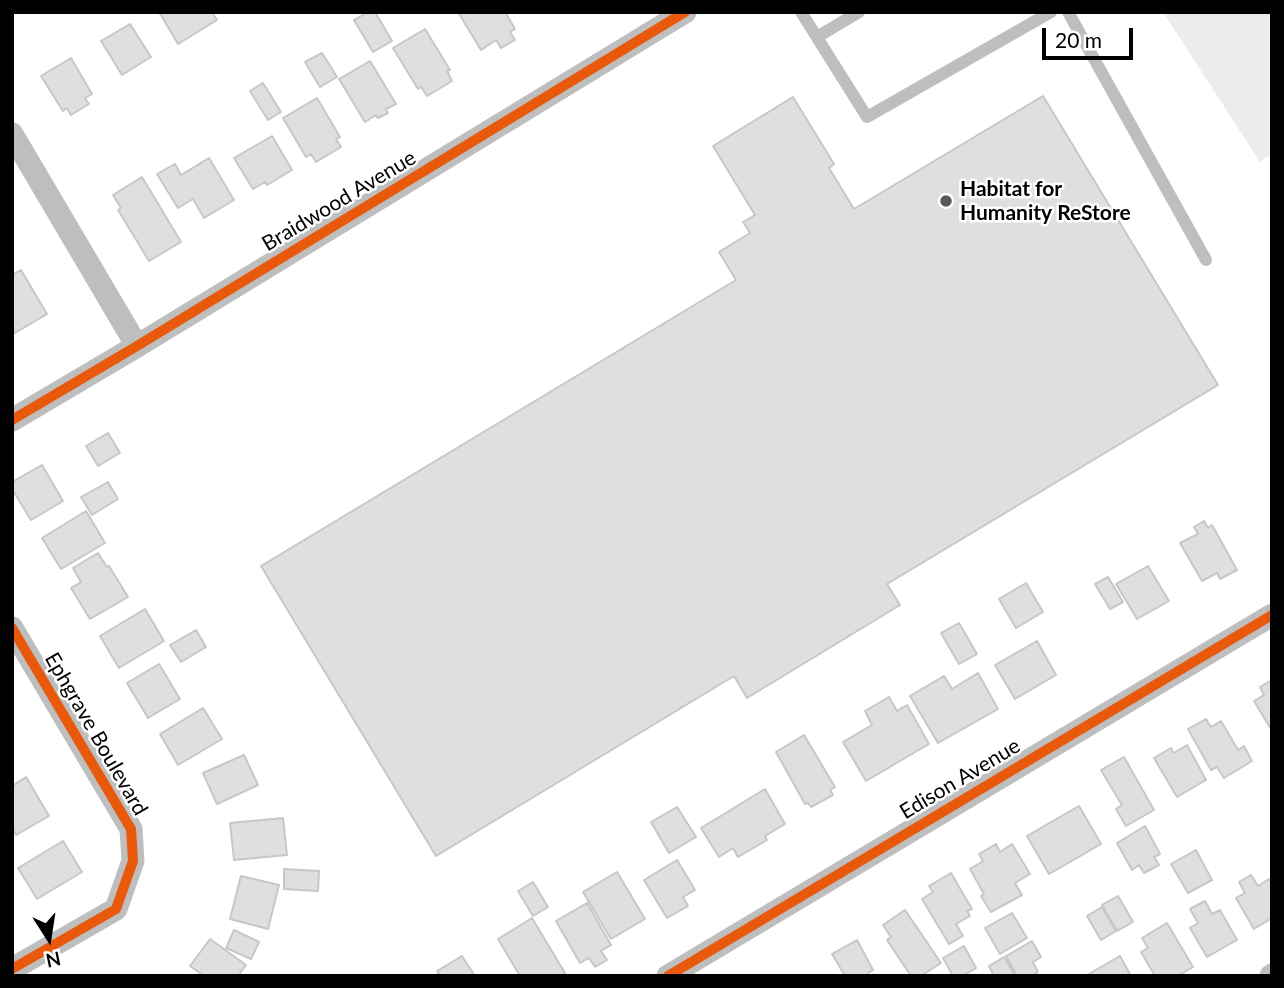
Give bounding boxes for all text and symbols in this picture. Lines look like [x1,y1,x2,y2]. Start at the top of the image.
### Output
scale bar [1046,14,1137,58]
text: 20 m [1055,27,1102,52]
street label: Braidwood Avenue [258,145,420,257]
place label: Habitat for Humanity ReStore [960,176,1131,226]
marker: Habitat for Humanity ReStore [938,193,954,209]
street label: Ephgrave Boulevard [39,648,153,820]
street label: Edison Avenue [895,733,1025,825]
north arrow [14,904,84,974]
text: N [44,947,63,973]

